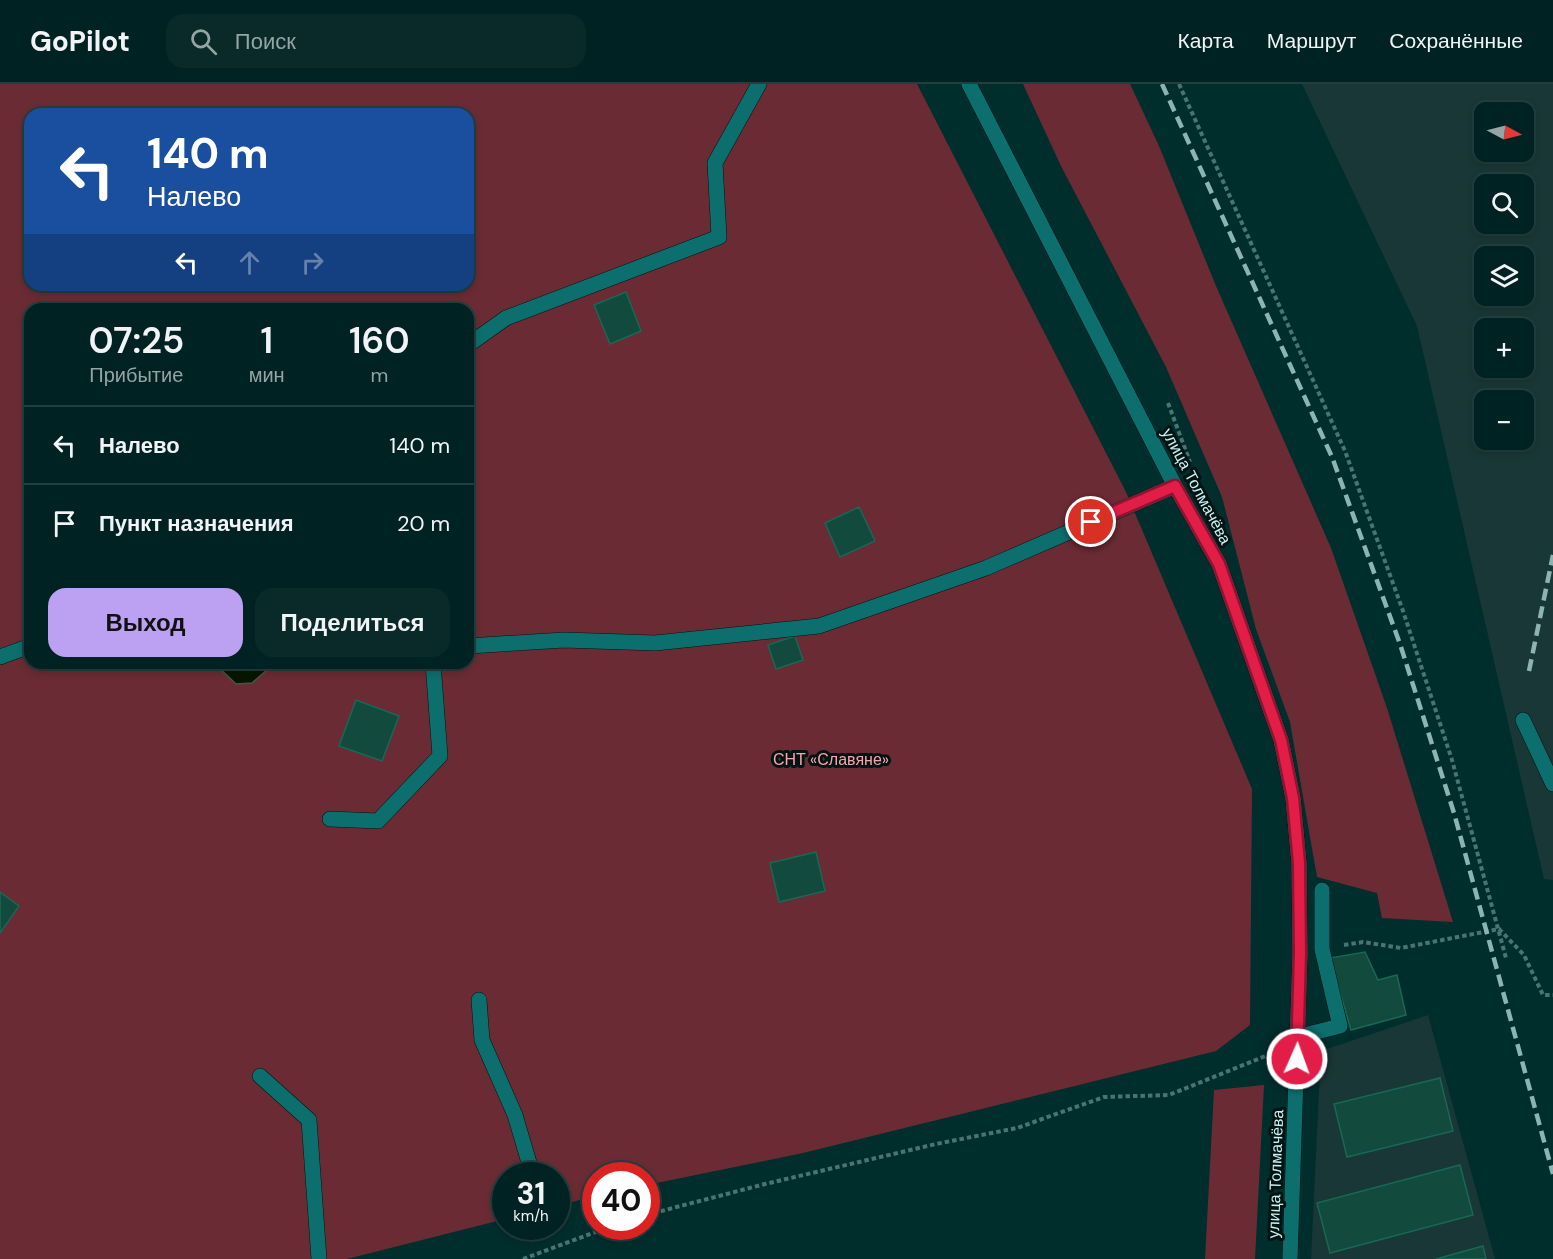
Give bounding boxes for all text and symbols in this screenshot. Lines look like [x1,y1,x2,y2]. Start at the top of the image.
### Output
search box [166,14,586,68]
text: GoPilot [30,23,130,60]
icon: search [187,25,220,58]
text: Поиск [235,27,296,56]
text: Карта [1178,27,1234,55]
text: Маршрут [1267,27,1356,55]
text: Сохранённые [1389,27,1523,55]
north arrow [1474,102,1534,162]
map controls [1474,102,1534,450]
text: 140 m [147,126,269,181]
icon: left [48,132,126,210]
button: search [1474,174,1534,234]
text: Налево [147,179,241,214]
icon: left [170,246,203,279]
icon: ahead [233,246,266,279]
icon: right [296,246,329,279]
button: layers [1474,246,1534,306]
text: 07:25 [88,317,184,364]
text: 1 [260,317,273,364]
text: 160 [349,317,410,364]
button: + [1474,318,1534,378]
text: Прибытие [89,362,183,388]
text: мин [249,362,285,388]
text: m [370,362,388,388]
button: − [1474,390,1534,450]
street label: улица Толмачёва [1157,425,1236,548]
icon: left [48,429,81,462]
text: Налево [99,431,180,460]
text: 140 m [389,431,450,460]
pin [1065,496,1116,547]
icon: arrive [1074,505,1107,538]
icon: arrive [48,507,81,540]
text: Пункт назначения [99,509,294,538]
text: 20 m [397,509,450,538]
button: Выход [48,588,243,657]
button: Поделиться [255,588,450,657]
park label: СНТ «Славяне» [773,749,889,770]
position arrow [1265,1027,1329,1091]
street label: улица Толмачёва [1263,1109,1288,1239]
speed limit sign: 40 [582,1162,660,1240]
text: 31 [517,1174,545,1213]
text: km/h [513,1206,549,1226]

